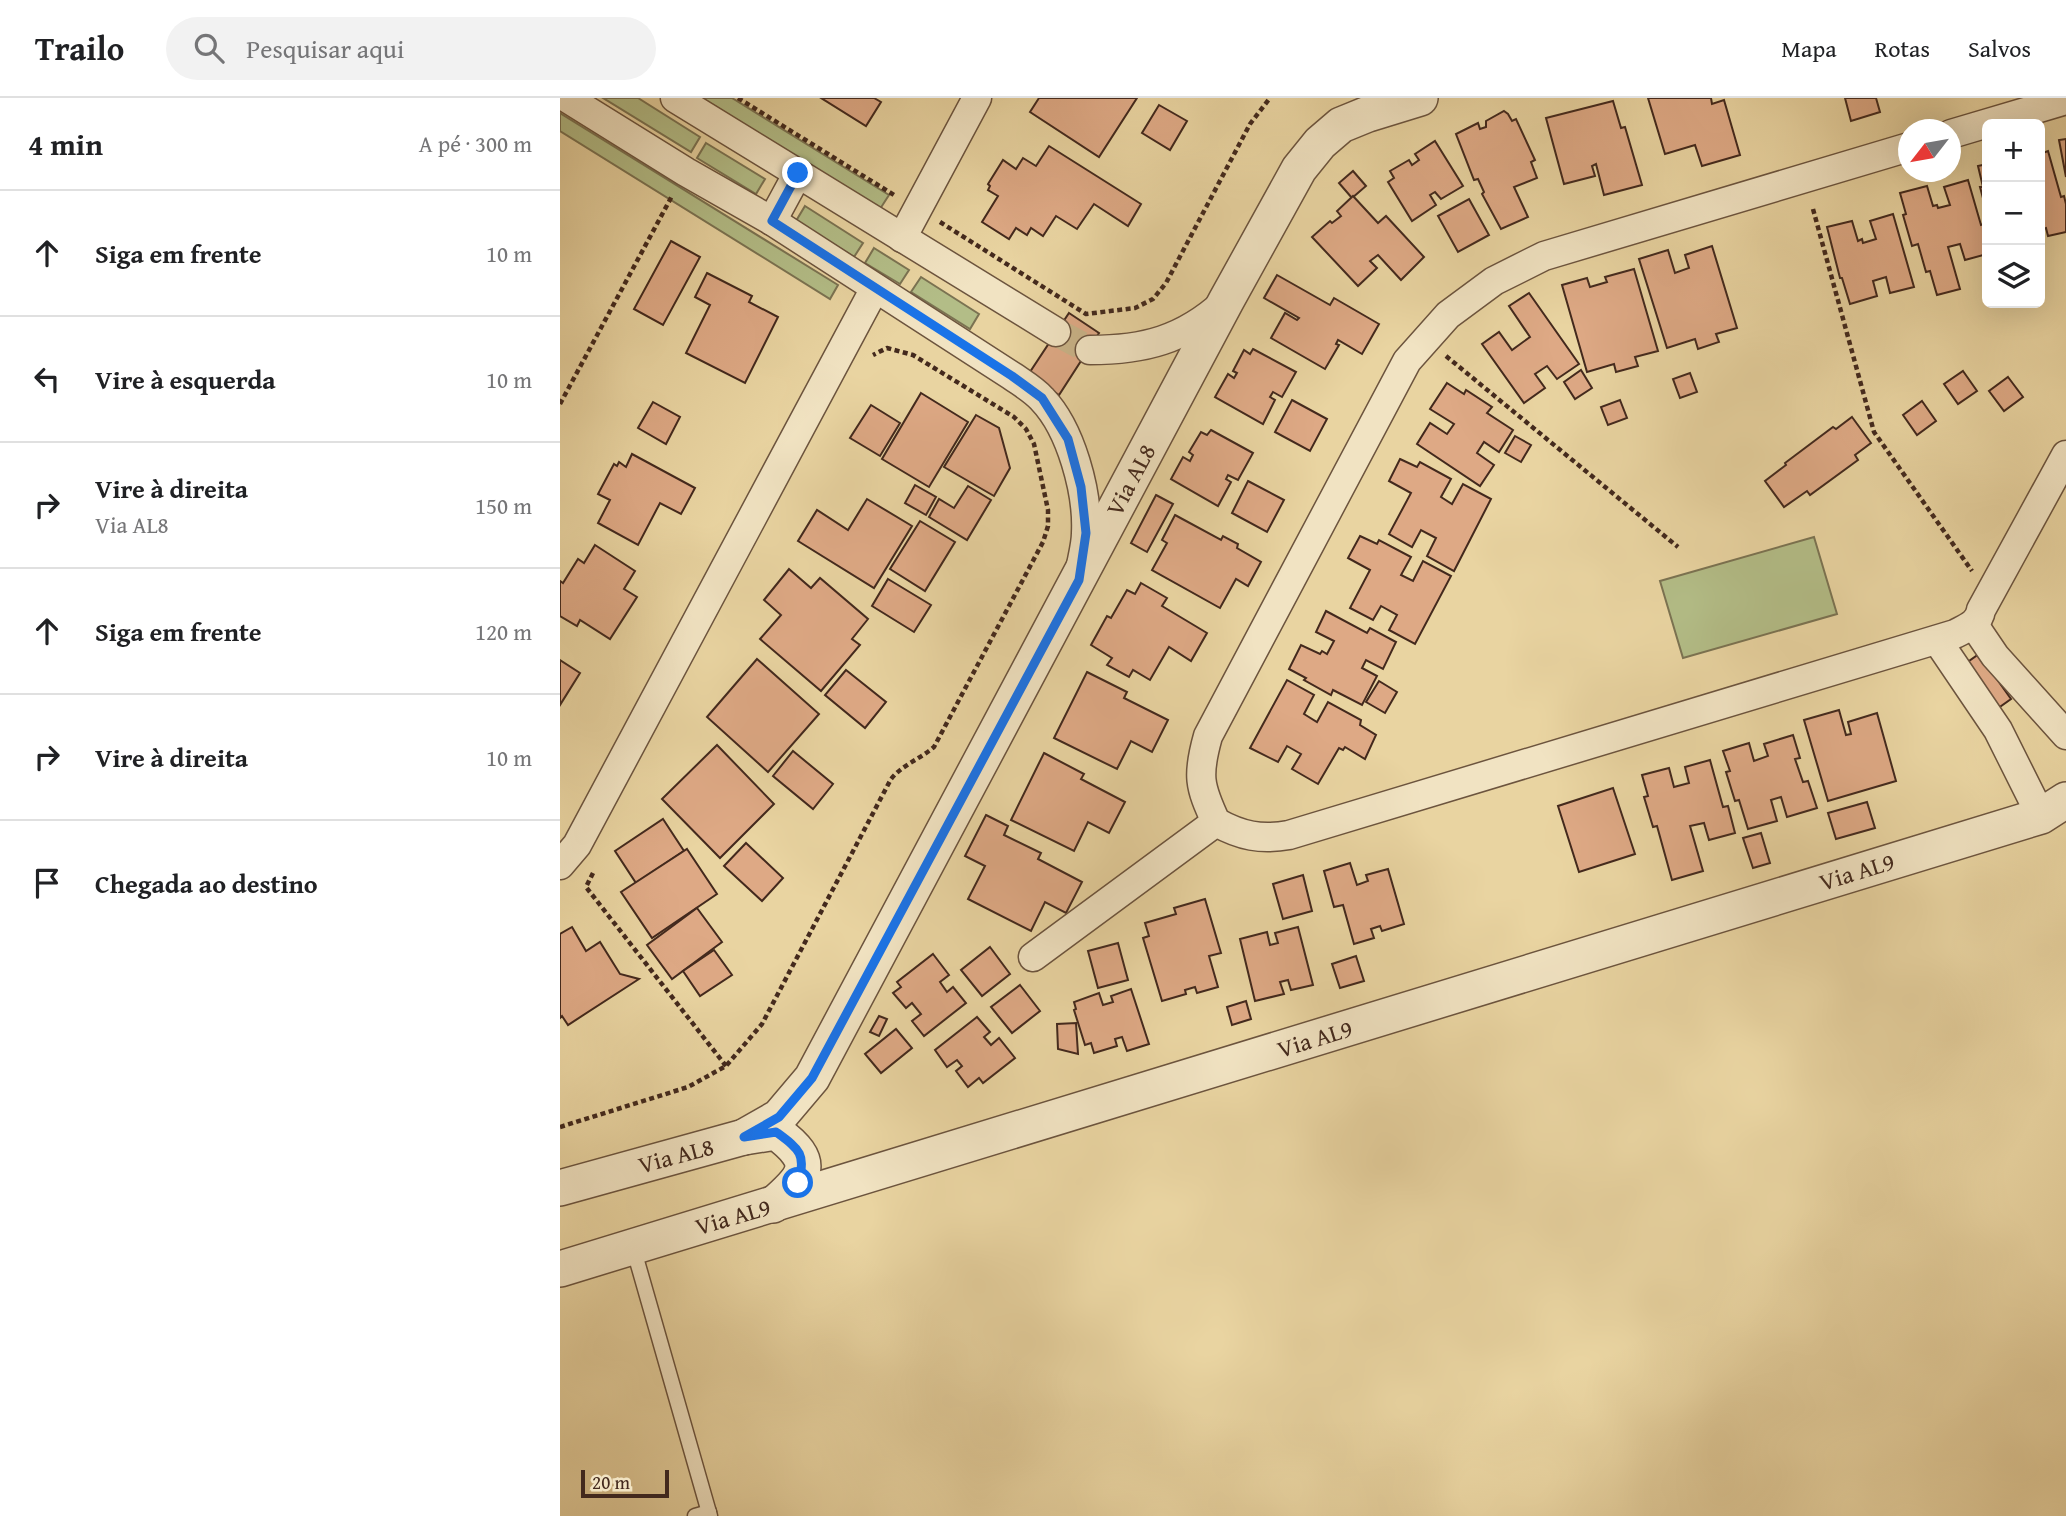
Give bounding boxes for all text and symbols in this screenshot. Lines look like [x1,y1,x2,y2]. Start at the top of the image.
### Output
search box [166,17,656,80]
text: Trailo [35,24,124,72]
icon: search [190,29,228,67]
text: Pesquisar aqui [246,29,404,68]
text: Mapa [1781,31,1837,66]
text: Rotas [1875,31,1930,66]
text: Salvos [1968,31,2031,66]
north arrow [1898,119,1961,182]
map controls [1982,119,2045,308]
button: + [1982,119,2045,182]
text: 4 min [28,122,103,166]
text: A pé · 300 m [419,127,532,160]
route end [782,157,813,188]
button: − [1982,182,2045,245]
icon: ahead [28,234,66,272]
text: Siga em frente [95,234,262,273]
text: 10 m [486,237,532,270]
button: layers [1982,245,2045,308]
icon: left [28,360,66,398]
text: Vire à esquerda [95,360,276,399]
text: 10 m [486,363,532,396]
street label: Via AL8 [1097,438,1164,522]
text: Vire à direita [95,469,248,508]
icon: right [28,486,66,524]
text: 150 m [475,489,532,522]
text: Via AL8 [95,508,169,541]
icon: ahead [28,612,66,650]
text: Siga em frente [95,612,262,651]
text: 120 m [475,615,532,648]
icon: right [28,738,66,776]
text: Vire à direita [95,738,248,777]
text: 10 m [486,741,532,774]
street label: Via AL9 [1815,844,1899,899]
icon: arrive [28,864,66,902]
text: Chegada ao destino [95,864,318,903]
street label: Via AL9 [1273,1011,1357,1066]
street label: Via AL8 [634,1129,718,1182]
route start [782,1167,813,1198]
street label: Via AL9 [691,1189,775,1244]
scale bar [581,1467,668,1499]
text: 20 m [592,1468,630,1496]

